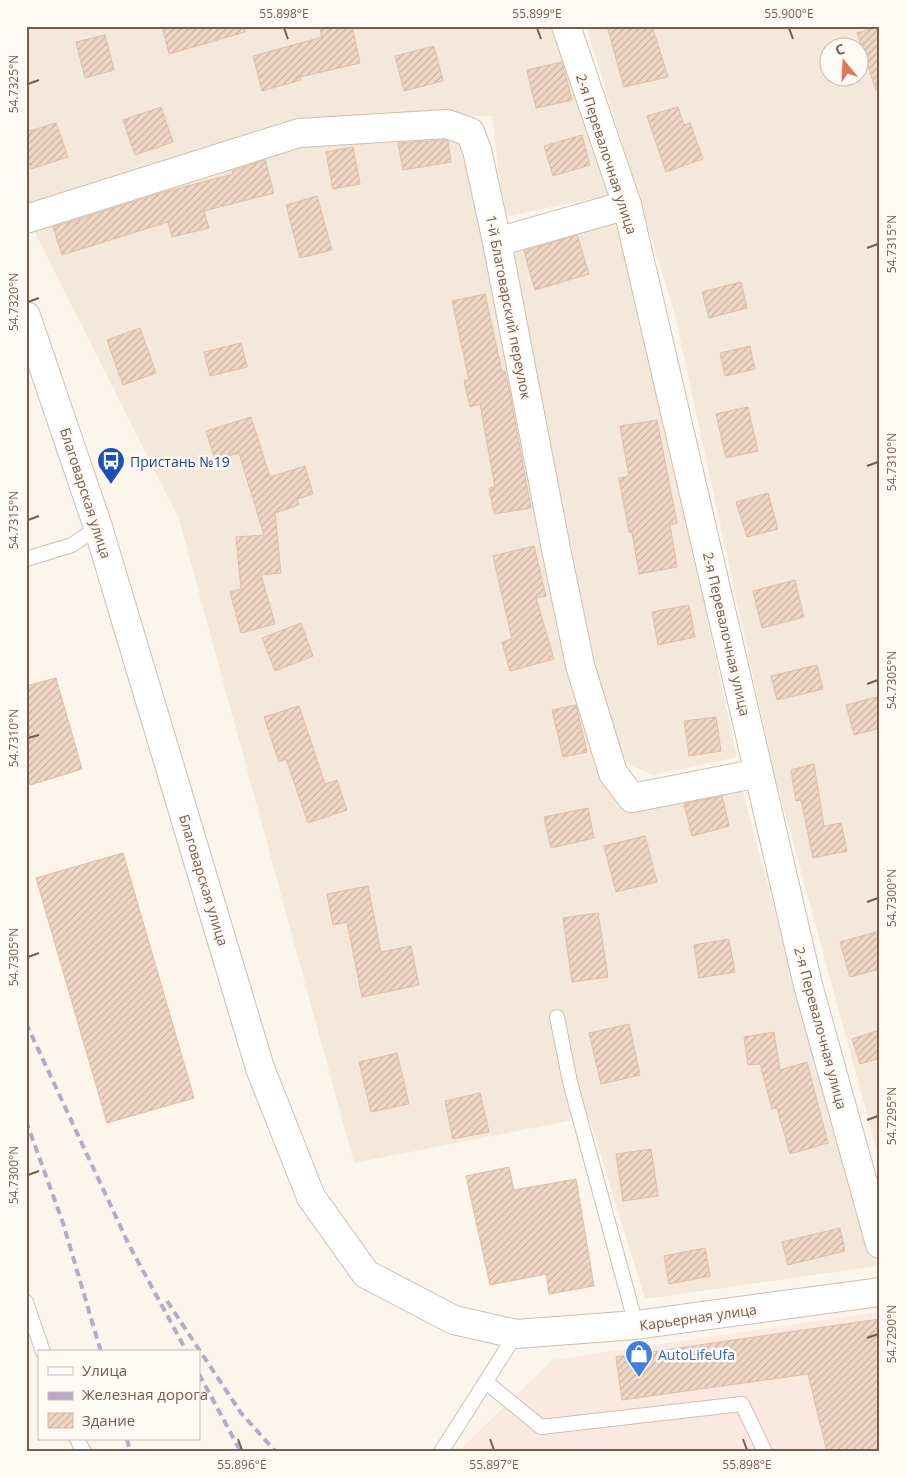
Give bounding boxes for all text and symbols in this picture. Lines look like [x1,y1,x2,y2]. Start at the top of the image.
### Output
text: 55.898°E [259,5,309,22]
text: 55.899°E [512,5,562,22]
text: 55.900°E [764,5,814,22]
north arrow [818,38,868,88]
text: С [833,39,847,60]
text: 54.7325°N [5,55,22,113]
street label: 2-я Перевалочная улица [572,71,642,237]
street label: 1-й Благоварский переулок [482,213,536,401]
text: 54.7315°N [883,215,900,273]
text: 54.7320°N [5,273,22,331]
street label: Благоварская улица [56,425,116,561]
text: 54.7310°N [883,433,900,491]
bus stop icon: Пристань №19 [96,446,126,485]
place label: Пристань №19 [130,452,230,471]
text: 54.7315°N [5,491,22,549]
street label: 2-я Перевалочная улица [699,550,755,718]
text: 54.7305°N [883,651,900,709]
text: 54.7310°N [5,709,22,767]
street label: Благоварская улица [175,812,233,948]
text: 54.7300°N [883,869,900,927]
text: 54.7305°N [5,928,22,986]
street label: 2-я Перевалочная улица [790,945,852,1111]
text: 54.7295°N [883,1087,900,1145]
text: 54.7300°N [5,1146,22,1204]
street label: Карьерная улица [638,1299,758,1335]
text: 54.7290°N [883,1305,900,1363]
shop icon: AutoLifeUfa [624,1339,654,1378]
place label: AutoLifeUfa [658,1345,735,1364]
legend [38,1350,200,1440]
text: Улица [82,1360,127,1380]
text: Железная дорога [82,1384,208,1404]
text: Здание [82,1410,135,1430]
text: 55.896°E [217,1456,267,1473]
text: 55.897°E [469,1456,519,1473]
text: 55.898°E [722,1456,772,1473]

